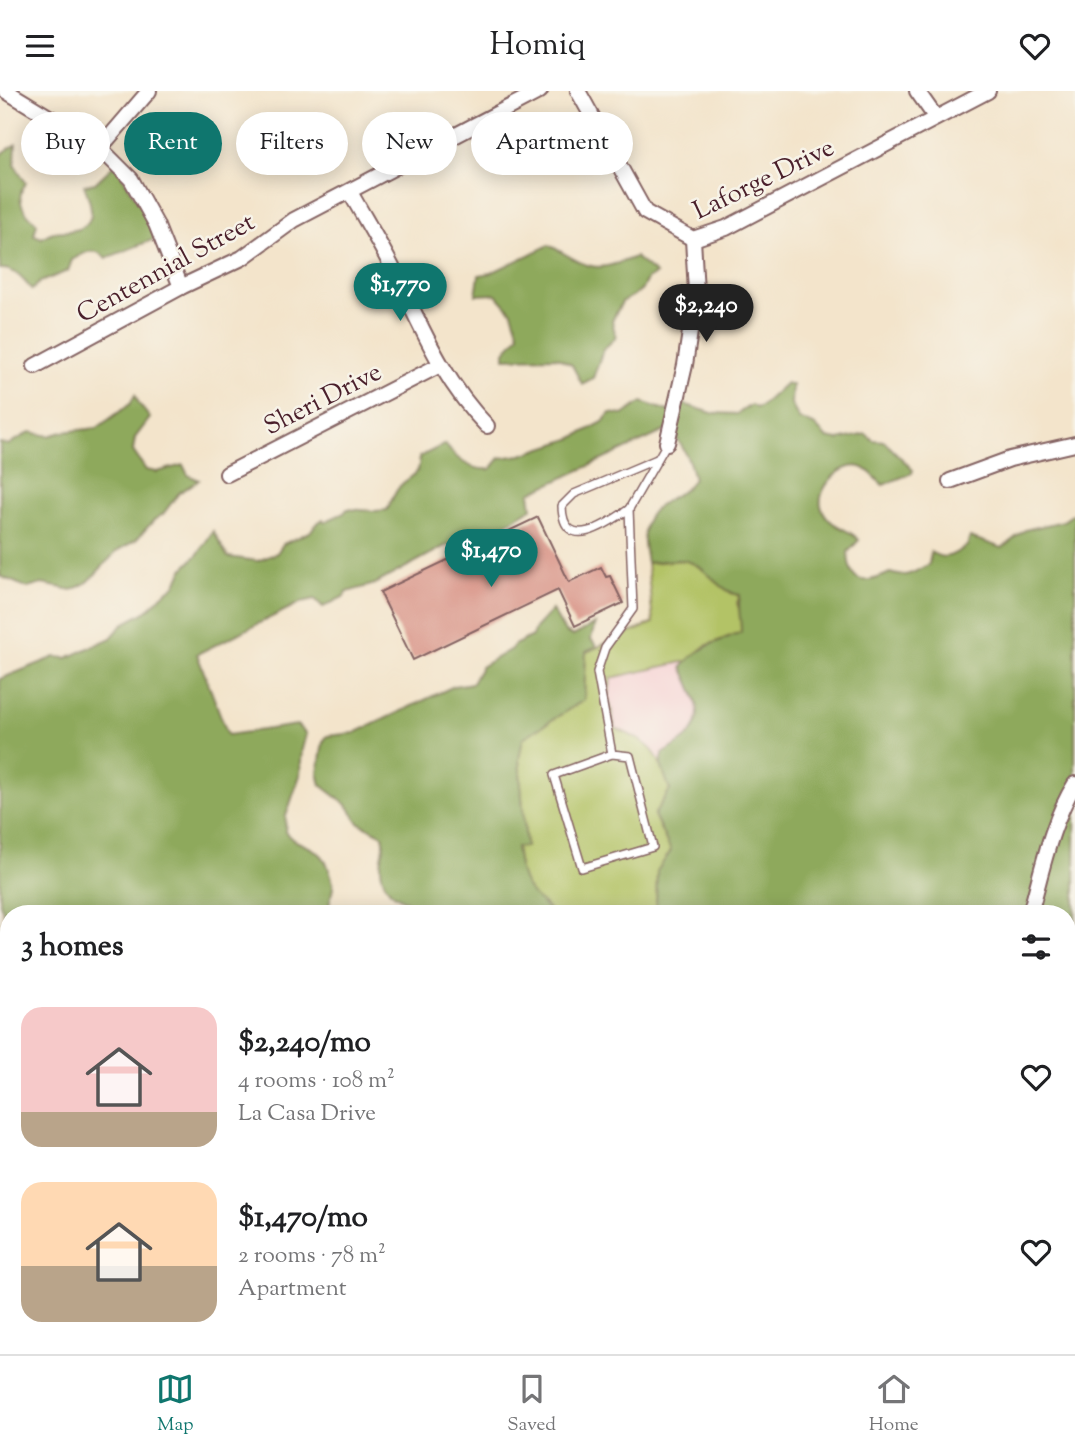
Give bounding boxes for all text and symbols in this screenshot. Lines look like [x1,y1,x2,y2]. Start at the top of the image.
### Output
text: Homiq [489,23,586,69]
icon: menu [21,27,59,65]
icon: heart [1016,27,1054,65]
chip: Buy [21,112,110,175]
chip: Rent [124,112,222,175]
chip: Filters [236,112,348,175]
chip: New [362,112,457,175]
chip: Apartment [471,112,633,175]
street label: Laforge Drive [687,130,841,230]
street label: Centennial Street [70,205,262,333]
pin: $1,770 [343,264,457,323]
text: $1,770 [370,269,430,302]
pin: $2,240 [649,285,763,344]
text: $2,240 [674,290,738,323]
street label: Sheri Drive [258,355,388,446]
pin: $1,470 [434,529,548,589]
text: $1,470 [461,535,521,568]
text: 3 homes [21,926,124,969]
icon: filters [1017,928,1055,966]
text: $2,240/mo [238,1022,371,1065]
icon: home [77,1035,161,1119]
icon: heart [1017,1058,1055,1096]
text: 4 rooms · 108 m² [238,1065,395,1098]
text: La Casa Drive [238,1098,376,1131]
text: $1,470/mo [238,1197,368,1240]
icon: home [77,1210,161,1294]
icon: heart [1017,1233,1055,1271]
text: 2 rooms · 78 m² [238,1240,386,1273]
text: Apartment [238,1273,347,1306]
tab: Map [156,1370,194,1439]
tab: Saved [507,1370,556,1439]
tab: Home [869,1370,919,1439]

